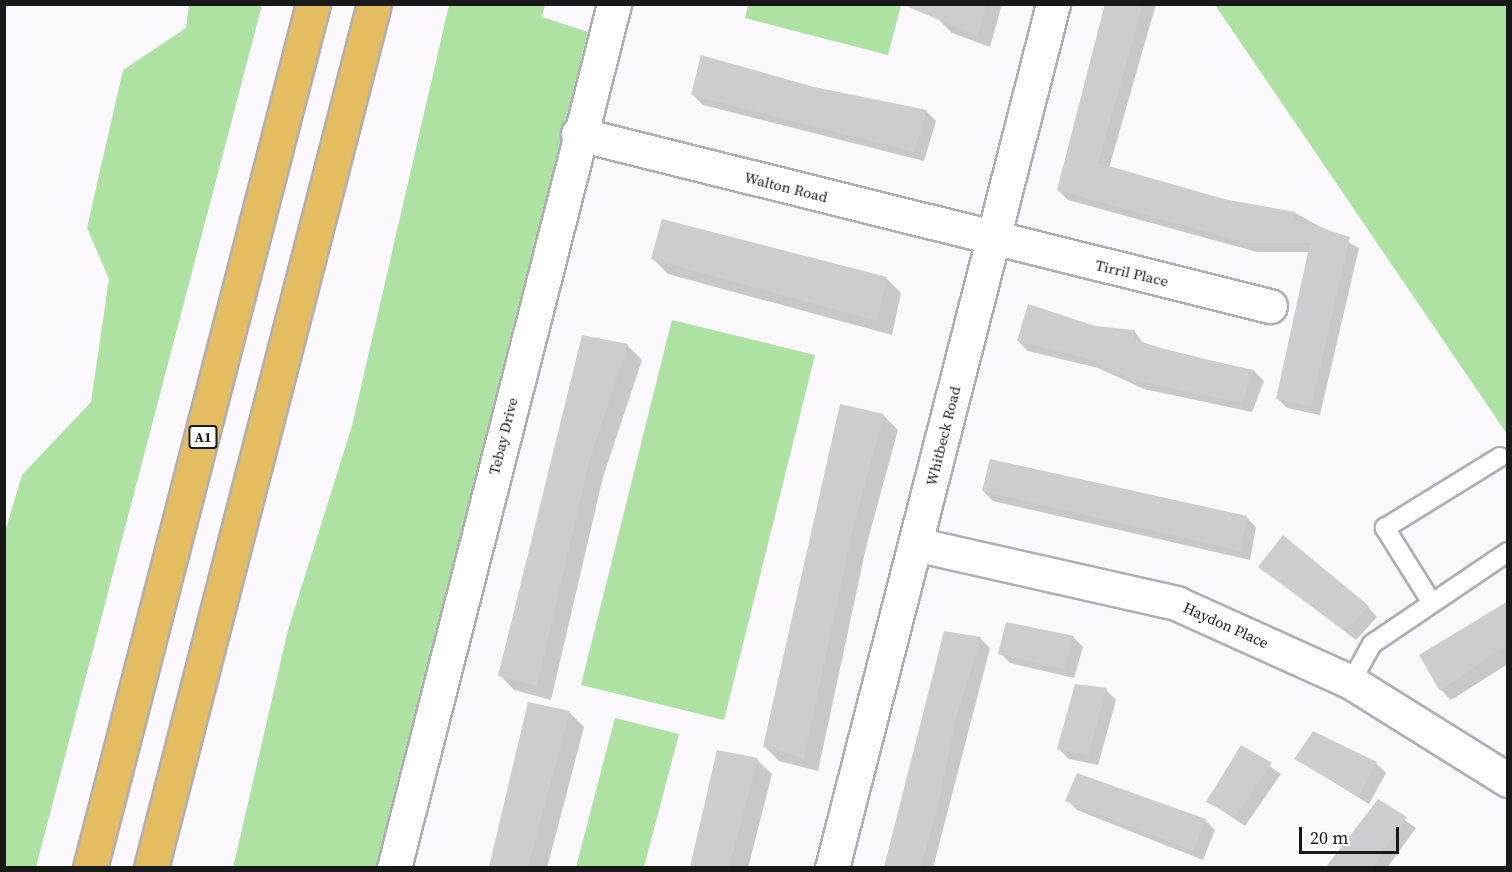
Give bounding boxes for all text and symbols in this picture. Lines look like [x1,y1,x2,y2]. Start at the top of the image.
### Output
street label: Walton Road [743,168,829,206]
street label: Tirril Place [1094,256,1170,290]
street label: Whitbeck Road [922,384,964,488]
street label: Tebay Drive [485,396,521,476]
road number: A1 [188,426,218,448]
street label: Haydon Place [1181,598,1271,652]
scale bar [1302,815,1402,853]
text: 20 m [1310,825,1348,850]

